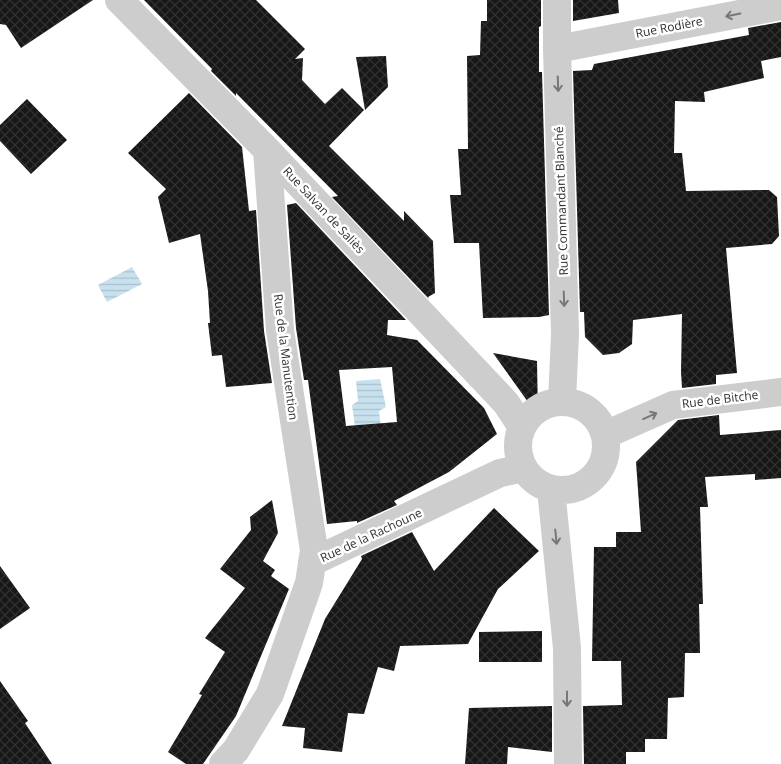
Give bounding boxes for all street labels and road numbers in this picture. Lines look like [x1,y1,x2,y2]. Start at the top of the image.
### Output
street label: Rue Rodière [634,12,704,42]
street label: Rue Commandant Blanché [550,126,572,276]
street label: Rue Salvan de Saliès [279,163,369,257]
street label: Rue de la Manutention [270,293,302,421]
street label: Rue de Bitche [681,386,759,412]
street label: Rue de la Rachoune [317,504,425,566]

